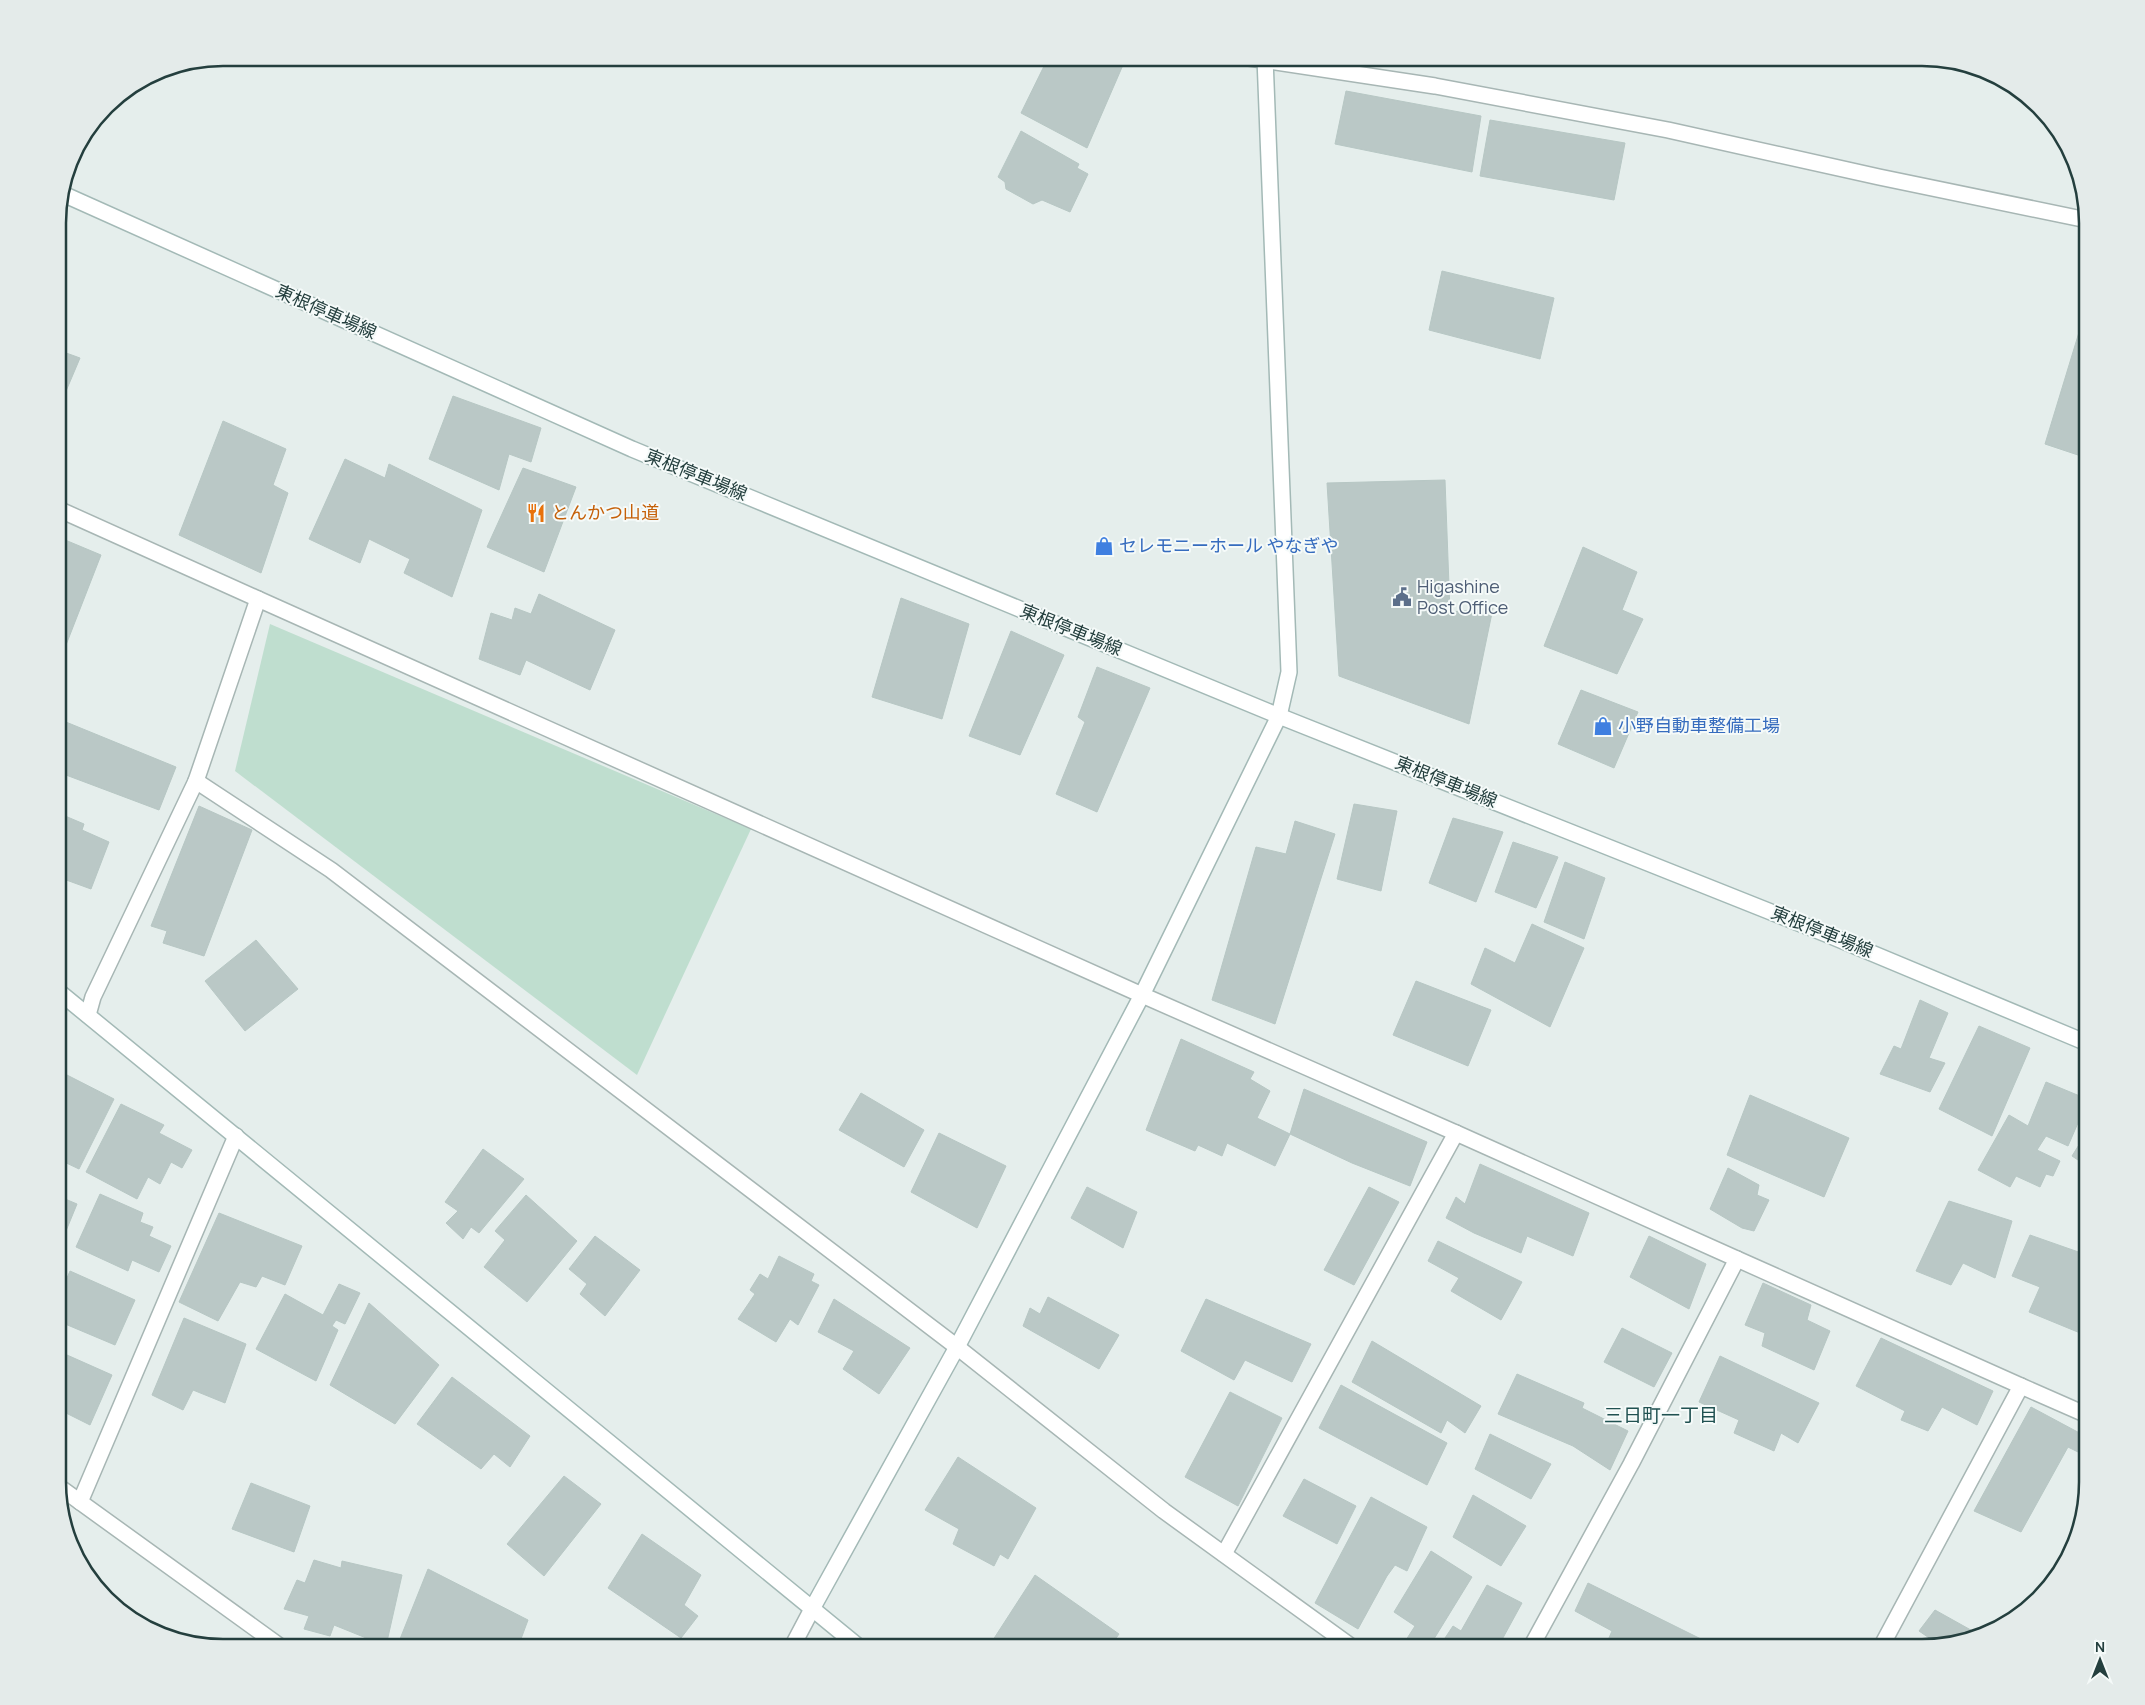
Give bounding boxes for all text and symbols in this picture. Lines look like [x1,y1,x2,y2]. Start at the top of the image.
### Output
street label: 東根停車場線 [272,278,381,344]
street label: 東根停車場線 [642,443,751,505]
place label: とんかつ山道 [551,500,659,524]
restaurant icon: とんかつ山道 [525,502,547,524]
place label: セレモニーホール やなぎや [1119,533,1339,557]
shop icon: セレモニーホール やなぎや [1093,535,1115,557]
place label: Higashine Post Office [1417,574,1508,619]
public building icon: Higashine Post Office [1391,586,1413,608]
street label: 東根停車場線 [1017,598,1126,660]
place label: 小野自動車整備工場 [1618,713,1780,737]
shop icon: 小野自動車整備工場 [1592,715,1614,737]
street label: 東根停車場線 [1392,750,1501,812]
street label: 東根停車場線 [1768,900,1877,962]
district label: 三日町一丁目 [1604,1402,1718,1428]
north arrow [2075,1635,2125,1685]
text: N [2095,1637,2105,1656]

